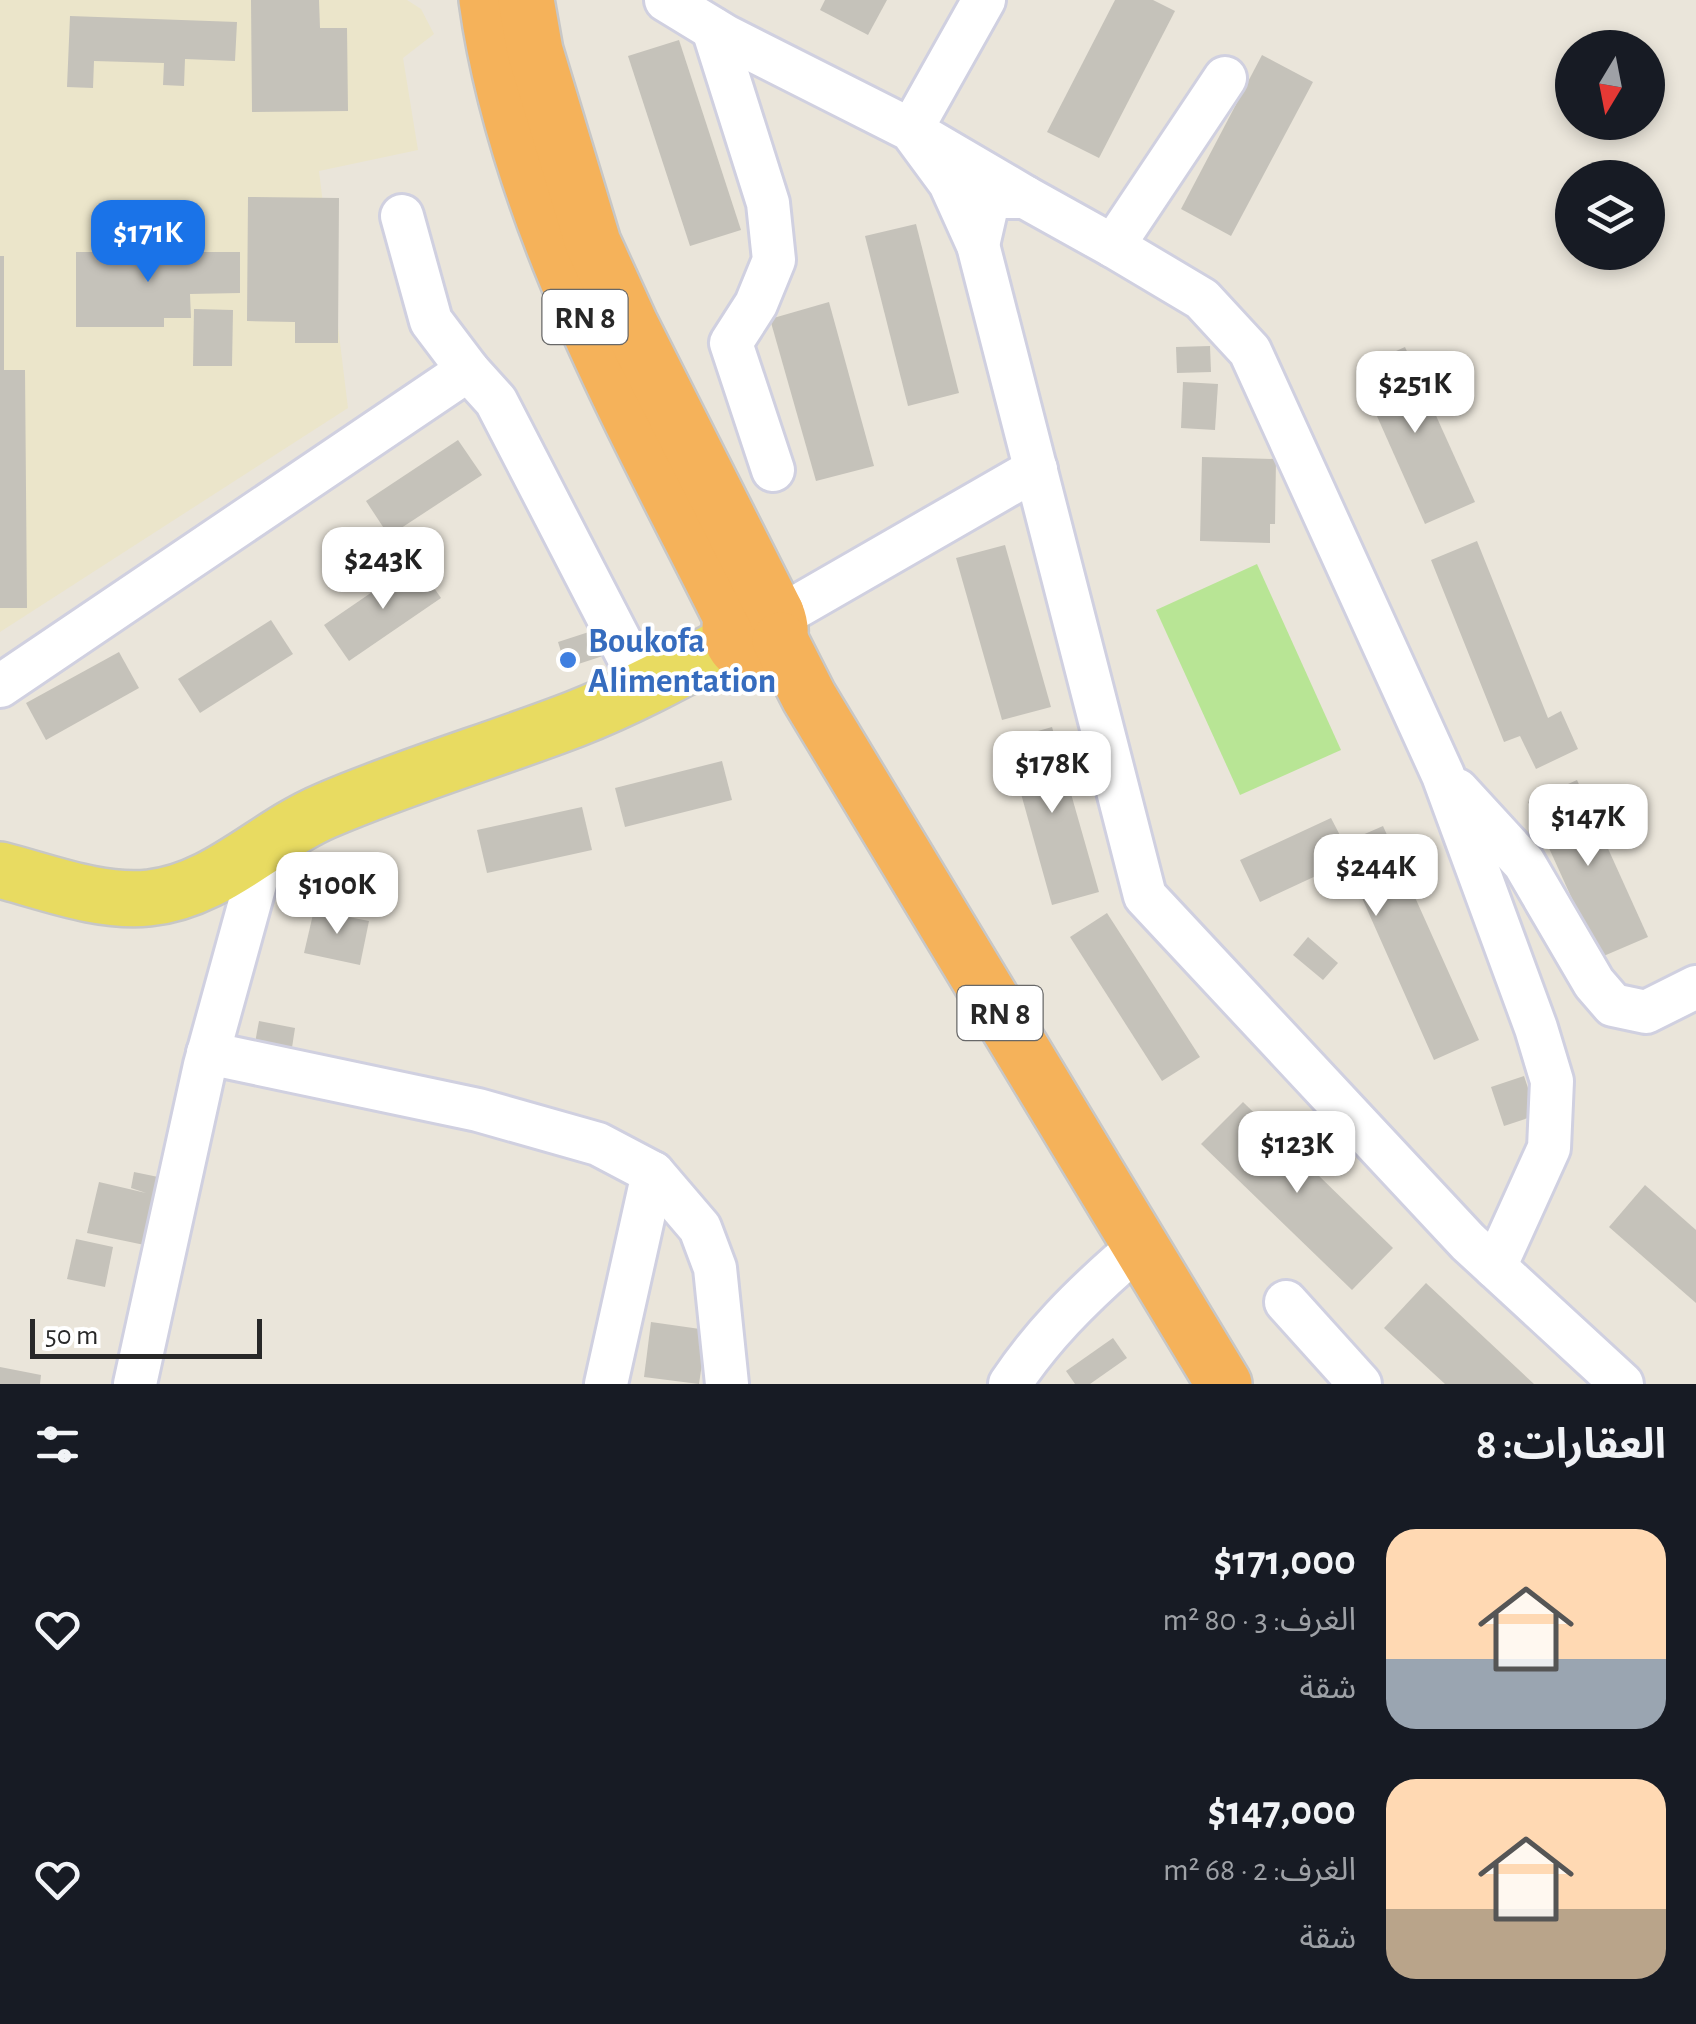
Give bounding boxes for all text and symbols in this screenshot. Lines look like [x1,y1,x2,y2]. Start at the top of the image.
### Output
north arrow [1555,30,1665,140]
map controls [1555,30,1665,270]
button: layers [1555,160,1665,270]
pin: $171K [78,200,218,285]
text: $171K [113,216,183,248]
road number: RN 8 [542,290,628,344]
pin: $251K [1345,351,1485,436]
text: $251K [1378,367,1452,399]
pin: $243K [313,527,453,612]
text: $243K [344,543,422,575]
place label: Boukofa Alimentation [588,624,776,699]
marker: Boukofa Alimentation [557,649,579,671]
pin: $178K [982,731,1122,816]
text: $178K [1015,747,1089,779]
pin: $147K [1518,784,1658,869]
text: $147K [1551,800,1625,832]
pin: $244K [1306,834,1446,919]
text: $244K [1336,850,1416,882]
pin: $100K [267,852,407,937]
text: $100K [298,868,376,900]
road number: RN 8 [958,986,1042,1040]
pin: $123K [1227,1111,1367,1196]
text: $123K [1260,1127,1334,1159]
scale bar [30,1314,262,1358]
text: 50 m [45,1322,99,1350]
icon: filters [30,1417,85,1472]
text: العقارات: 8 [1476,1424,1666,1466]
text: $171,000 [1213,1540,1356,1582]
icon: home [1466,1569,1586,1689]
icon: heart [30,1602,85,1657]
text: الغرف: 3 · 80 m² [1162,1604,1356,1636]
text: شقة [1300,1672,1356,1704]
text: $147,000 [1207,1790,1356,1832]
icon: home [1466,1819,1586,1939]
icon: heart [30,1852,85,1907]
text: الغرف: 2 · 68 m² [1163,1854,1356,1886]
text: شقة [1300,1922,1356,1954]

